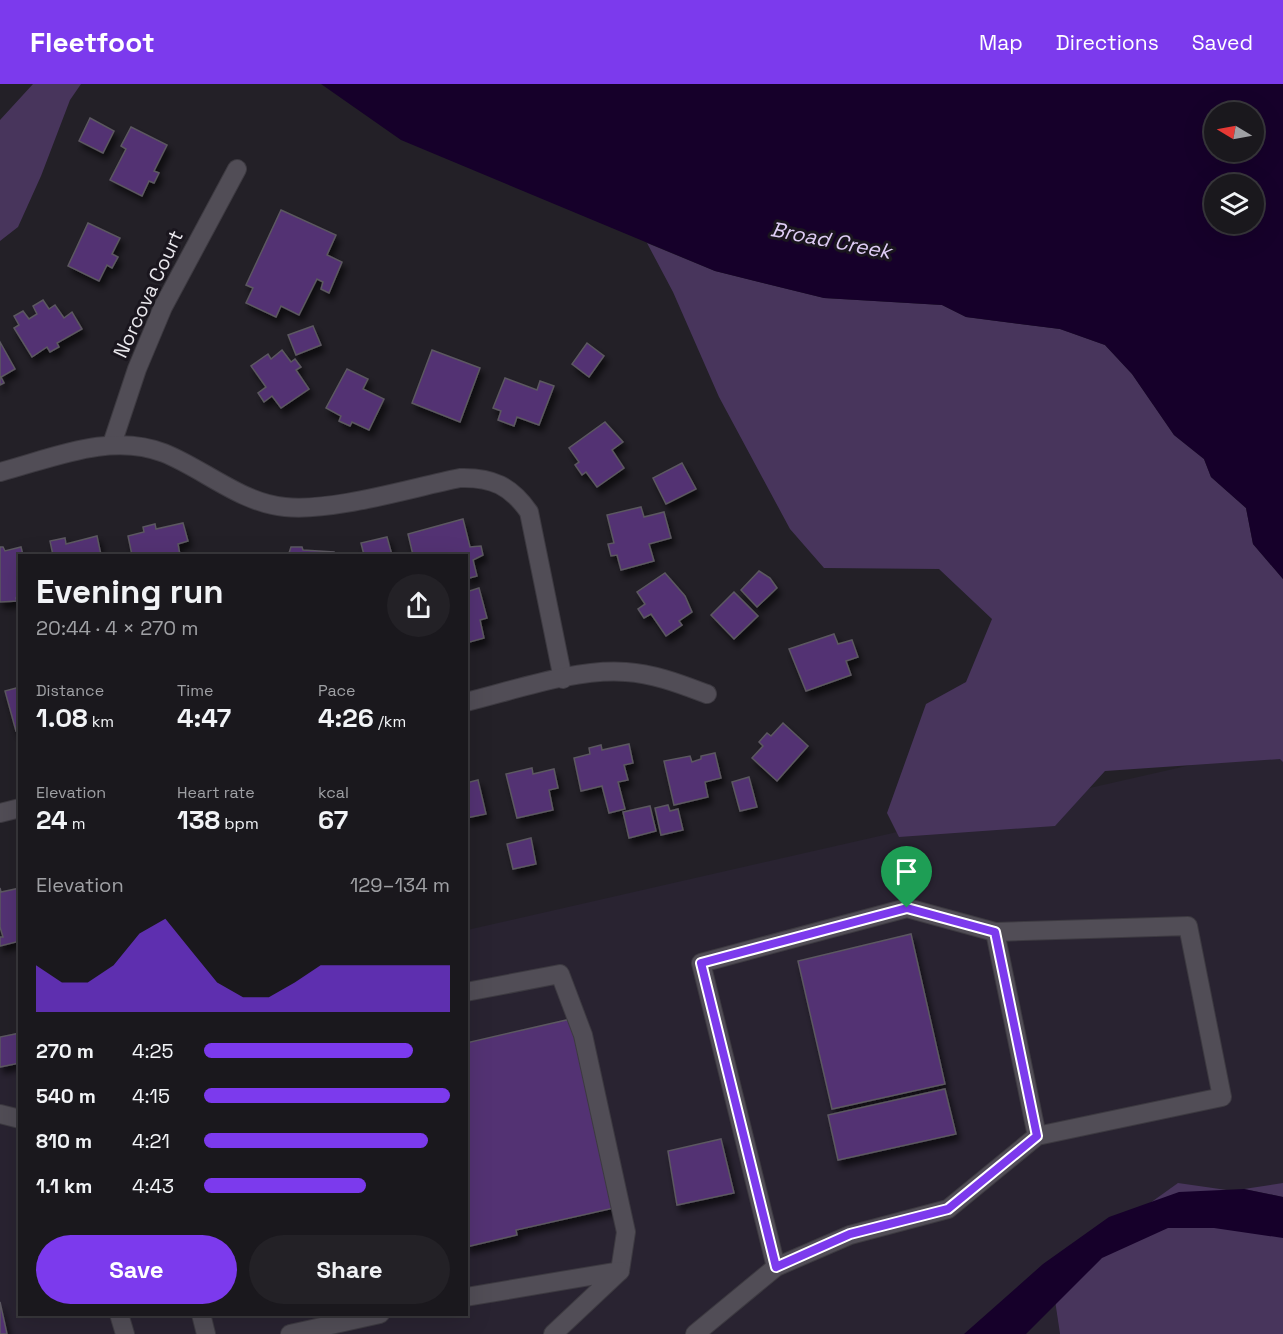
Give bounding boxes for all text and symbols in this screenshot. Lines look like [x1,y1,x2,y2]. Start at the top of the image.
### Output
text: Fleetfoot [30,24,155,60]
text: Map [979,29,1023,56]
text: Directions [1056,29,1159,56]
text: Saved [1192,29,1253,56]
north arrow [1204,102,1264,162]
map controls [1204,102,1264,234]
button: layers [1204,174,1264,234]
water label: Broad Creek [768,215,896,265]
street label: Norcova Court [107,226,189,362]
text: Evening run [36,571,224,613]
button: share [387,574,450,637]
text: 20:44 · 4 × 270 m [36,615,198,641]
text: Distance [36,680,104,701]
text: Time [177,680,213,701]
text: Pace [318,680,355,701]
text: 1.08 [36,701,88,735]
text: 4:47 [177,701,231,735]
text: 4:26 [318,701,374,735]
text: km [88,711,114,732]
text: /km [374,711,406,732]
text: Elevation [36,782,106,803]
text: Heart rate [177,782,255,803]
text: kcal [318,782,349,803]
text: 24 [36,803,68,837]
text: 138 [177,803,220,837]
text: 67 [318,803,348,837]
text: m [68,813,85,834]
text: bpm [220,813,259,834]
pin [881,846,932,908]
icon: arrive [890,855,923,888]
text: Elevation [36,872,124,898]
text: 129–134 m [350,872,450,898]
text: 270 m [36,1038,94,1064]
text: 4:25 [132,1038,174,1064]
text: 540 m [36,1083,96,1109]
text: 4:15 [132,1083,170,1109]
text: 810 m [36,1128,92,1154]
text: 4:21 [132,1128,170,1154]
text: 1.1 km [36,1173,92,1199]
text: 4:43 [132,1173,174,1199]
button: Save [36,1235,237,1304]
button: Share [249,1235,450,1304]

